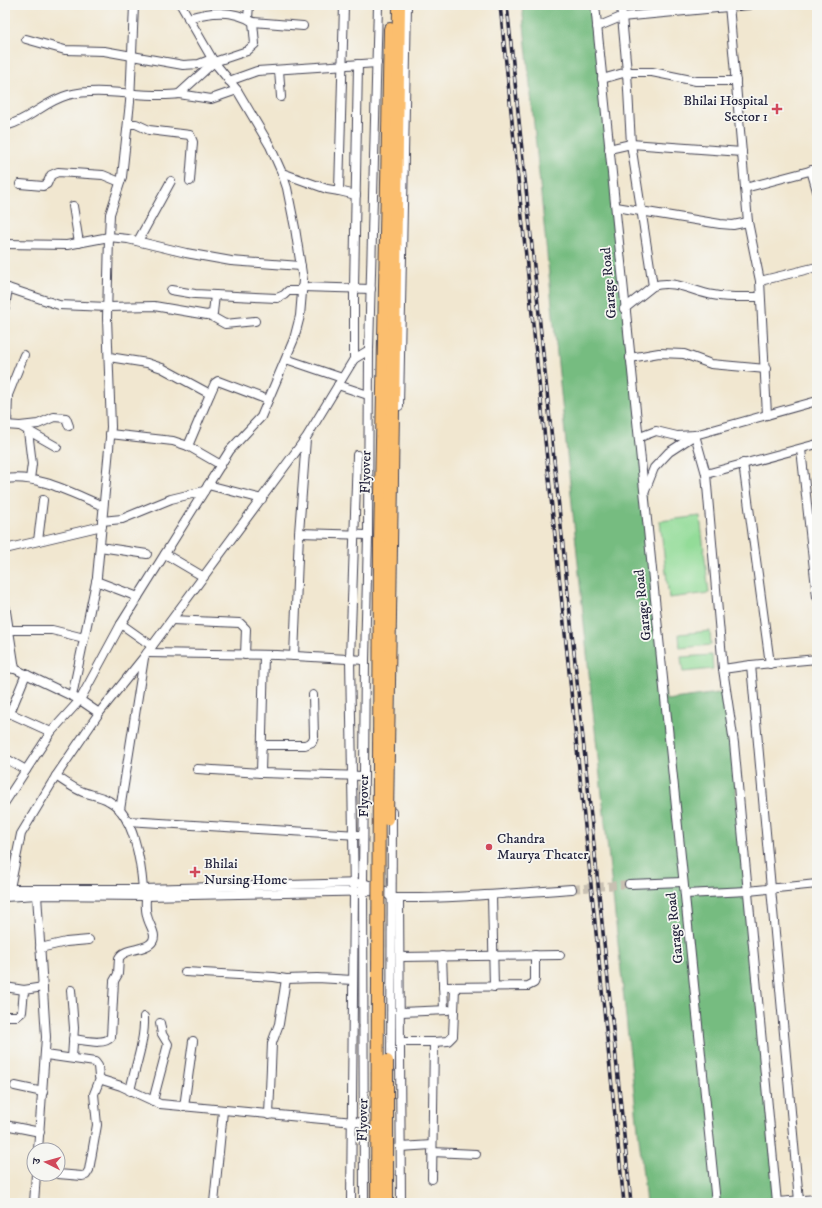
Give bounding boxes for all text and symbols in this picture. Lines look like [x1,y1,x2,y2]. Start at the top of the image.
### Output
place label: Bhilai Hospital Sector 1 [683,92,769,126]
marker: Bhilai Hospital Sector 1 [771,103,783,115]
street label: Garage Road [597,247,621,319]
street label: Flyover [357,449,375,494]
street label: Garage Road [630,568,656,641]
street label: Flyover [355,774,373,818]
place label: Chandra Maurya Theater [497,830,589,864]
marker: Chandra Maurya Theater [484,842,494,852]
place label: Bhilai Nursing Home [204,855,287,889]
marker: Bhilai Nursing Home [189,866,201,878]
street label: Garage Road [662,891,688,964]
street label: Flyover [354,1097,372,1142]
north arrow [26,1142,66,1182]
text: उ [30,1156,44,1166]

